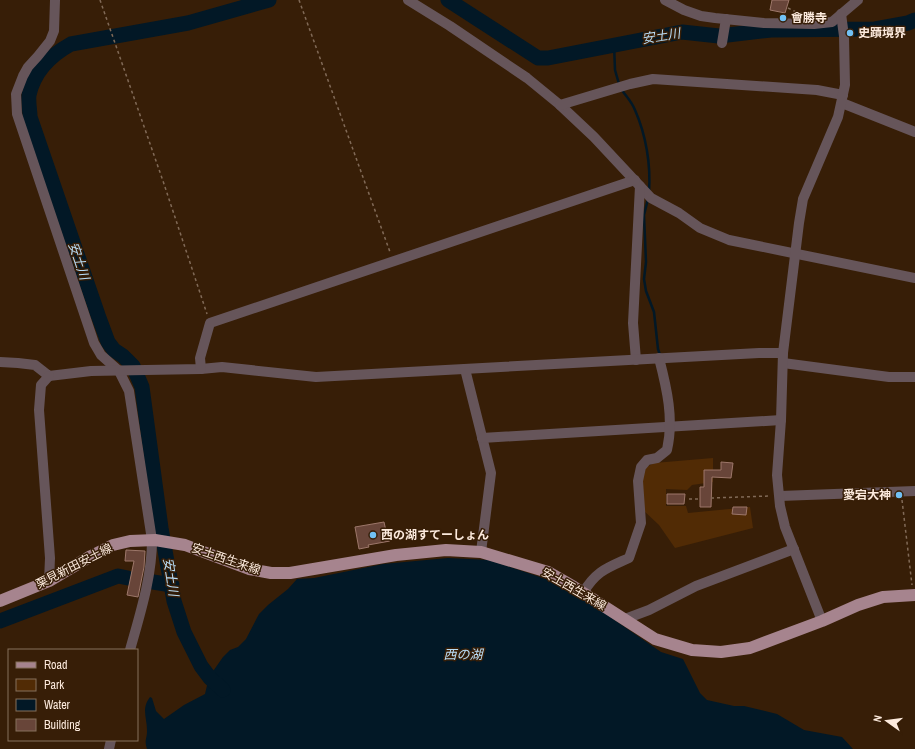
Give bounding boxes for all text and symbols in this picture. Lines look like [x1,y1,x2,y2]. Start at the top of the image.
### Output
place label: 會勝寺 [791,10,827,26]
marker: 會勝寺 [778,13,788,23]
water label: 安土川 [640,24,684,47]
place label: 史蹟境界 [858,25,906,41]
marker: 史蹟境界 [845,28,855,38]
water label: 安土川 [65,240,94,284]
place label: 愛宕大神 [843,487,891,503]
marker: 愛宕大神 [894,490,904,500]
place label: 西の湖すてーしょん [381,527,489,543]
marker: 西の湖すてーしょん [368,530,378,540]
street label: 栗見新田安土線 [33,540,115,592]
street label: 安土西生来線 [189,540,263,578]
water label: 安土川 [160,556,183,600]
street label: 安土西生来線 [539,564,609,614]
water label: 西の湖 [443,646,484,663]
legend [8,649,138,741]
text: Road [44,657,68,673]
text: Park [44,677,64,693]
text: Water [44,697,71,713]
north arrow [867,701,907,741]
text: N [870,714,885,723]
text: Building [44,717,81,733]

